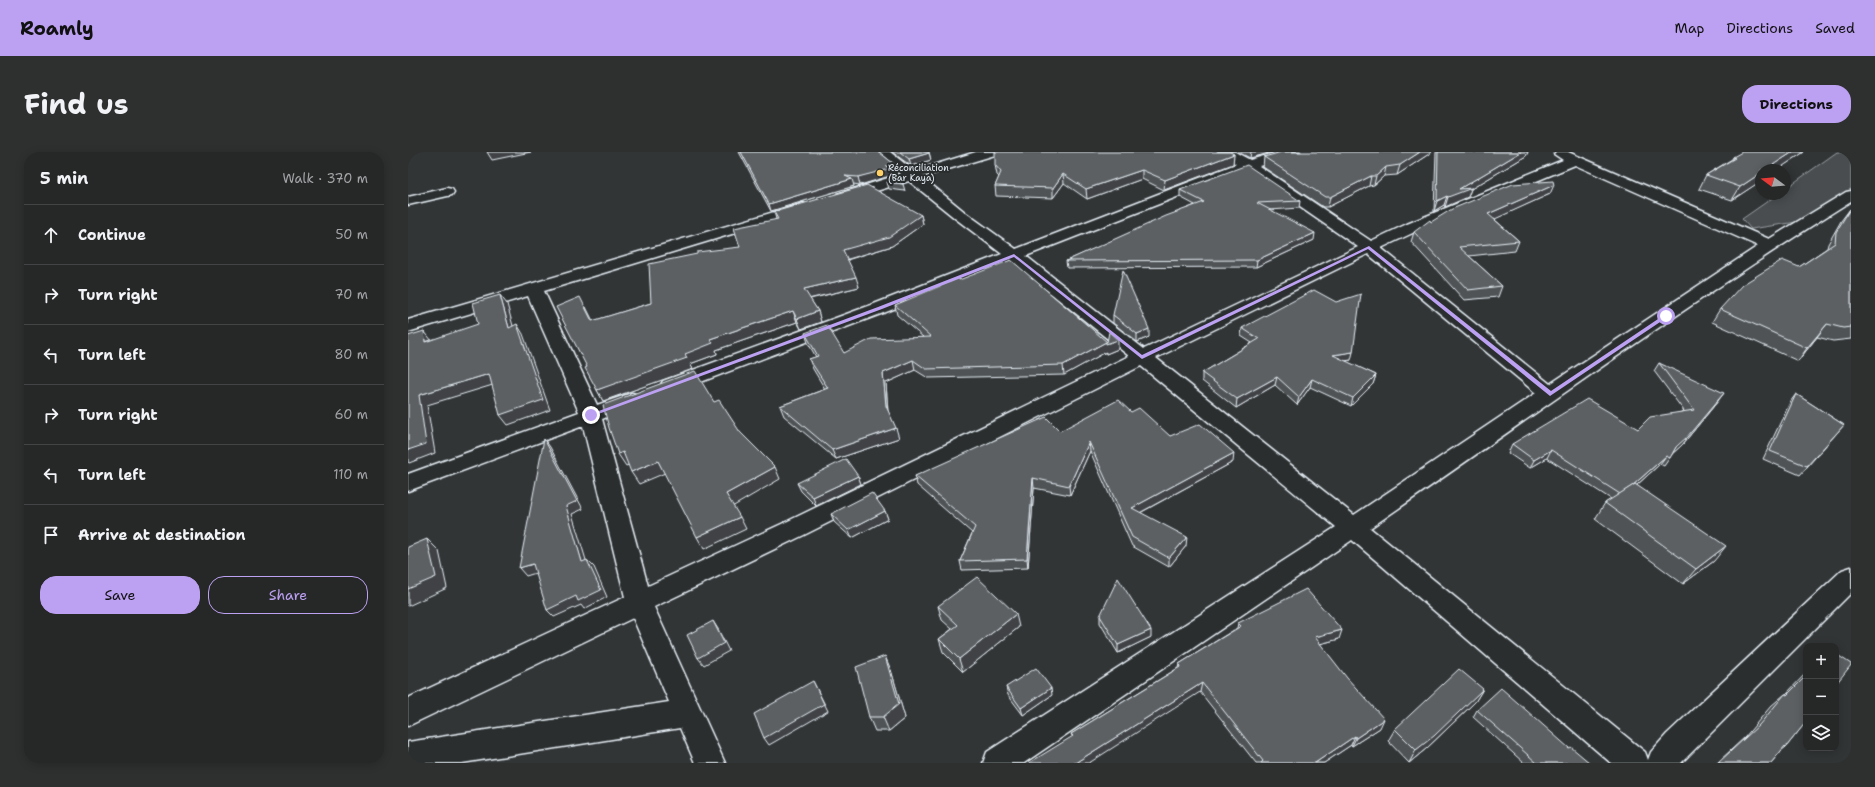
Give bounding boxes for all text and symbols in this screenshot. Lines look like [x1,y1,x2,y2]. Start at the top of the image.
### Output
text: Roamly [20,16,94,41]
text: Map [1675,19,1705,37]
text: Directions [1727,19,1793,37]
text: Saved [1815,19,1855,37]
text: Find us [24,85,129,123]
button: Directions [1742,85,1851,123]
place label: Réconciliation (Bar Kaya) [888,162,949,184]
north arrow [1755,164,1791,200]
text: 5 min [40,167,88,189]
marker: Réconciliation (Bar Kaya) [875,168,885,178]
text: Walk · 370 m [283,170,368,187]
icon: ahead [40,224,62,246]
text: Continue [78,225,146,245]
text: 50 m [335,226,368,243]
icon: right [40,284,62,306]
text: Turn right [78,285,158,305]
text: 70 m [334,286,368,303]
route start [1657,307,1675,325]
icon: left [40,344,62,366]
text: Turn left [78,345,146,365]
text: 80 m [334,346,368,363]
icon: right [40,404,62,426]
text: Turn right [78,405,158,425]
text: 60 m [335,406,368,423]
route end [582,406,600,424]
icon: left [40,464,62,486]
text: Turn left [78,465,146,485]
text: 110 m [333,466,368,483]
icon: arrive [40,524,62,546]
text: Arrive at destination [78,525,246,545]
button: Save [40,576,200,614]
button: Share [208,576,368,614]
map controls [1803,643,1839,751]
button: + [1803,643,1839,679]
button: − [1803,679,1839,715]
button: layers [1803,715,1839,751]

